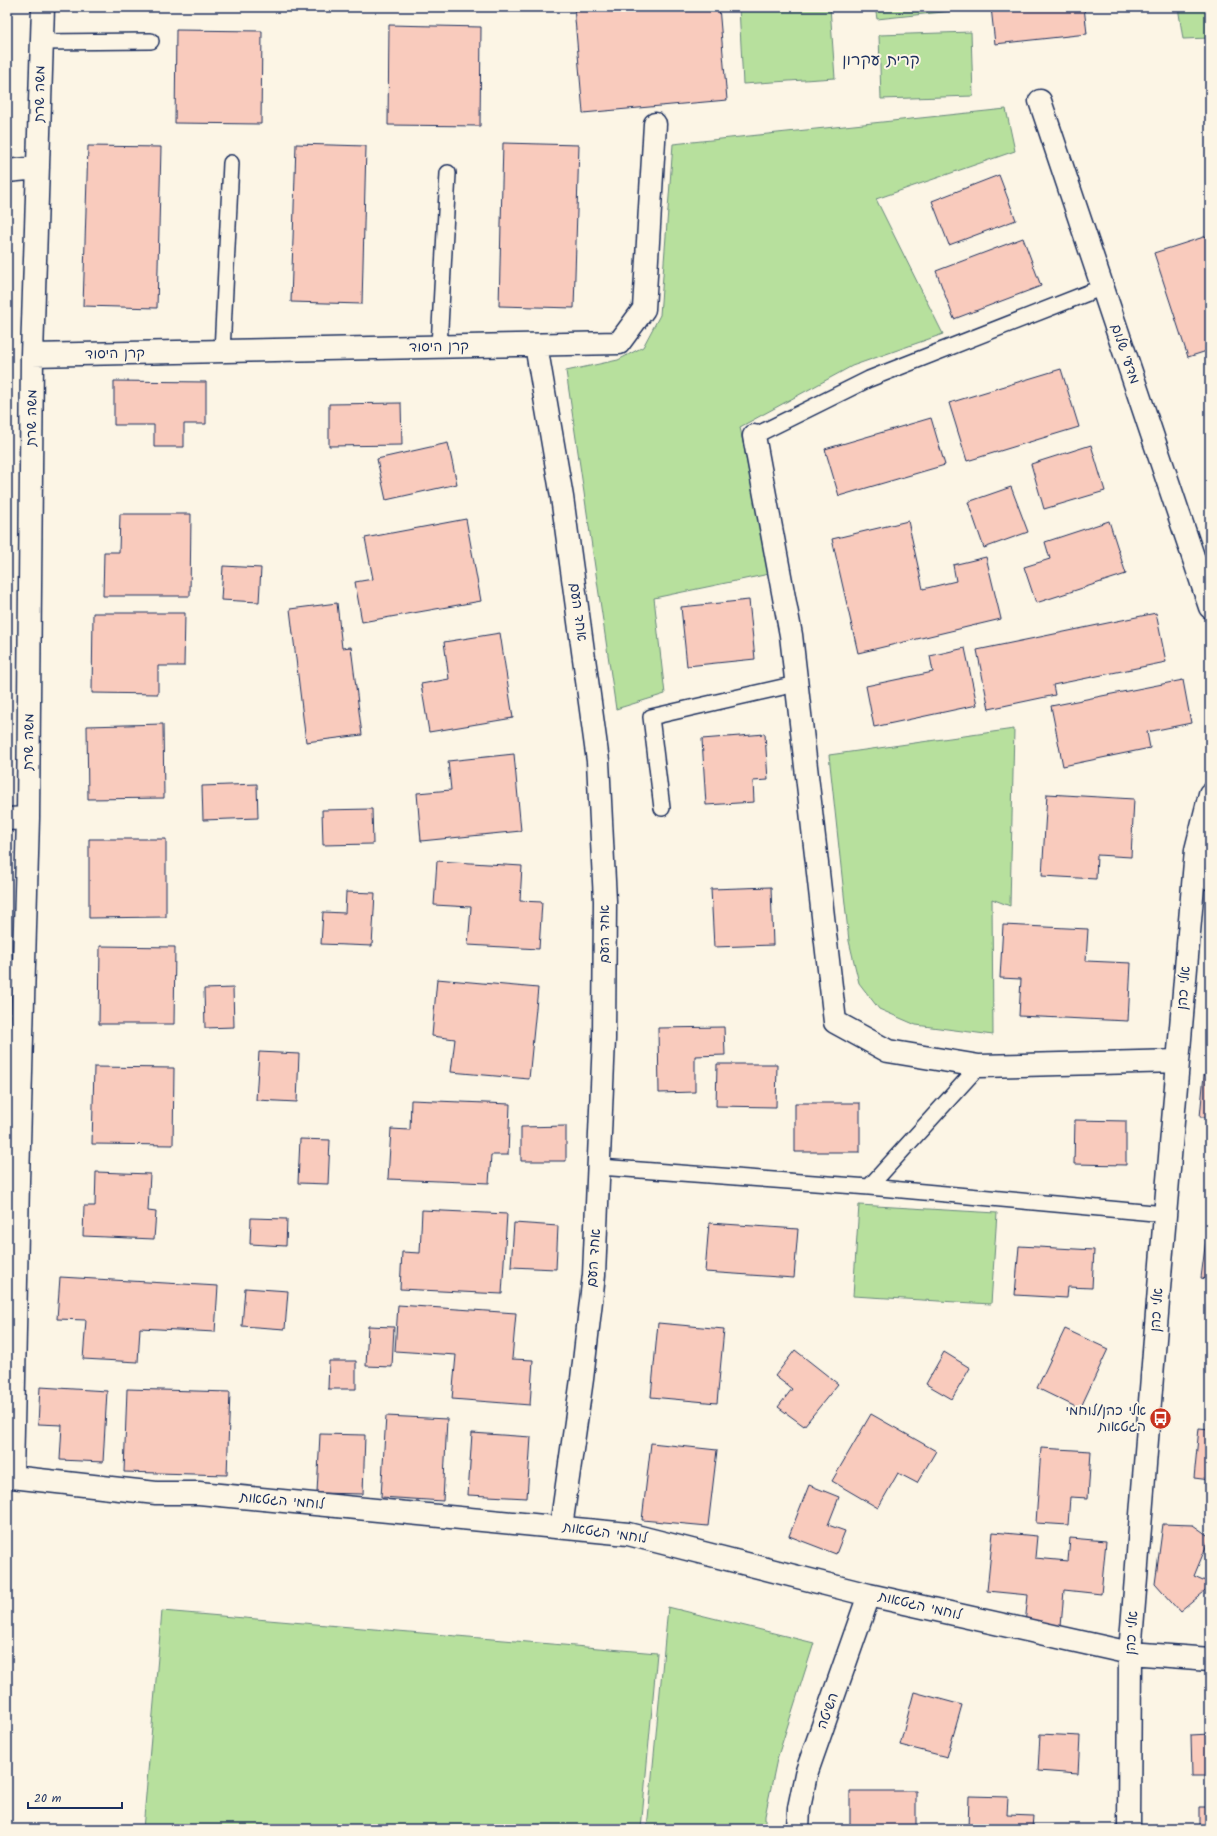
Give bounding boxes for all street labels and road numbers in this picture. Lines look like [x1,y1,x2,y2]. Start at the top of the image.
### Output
street label: משה שרת [28,65,51,124]
street label: מדעי שלום [1104,321,1146,387]
street label: קרן היסוד [409,335,469,359]
street label: קרן היסוד [85,342,145,366]
street label: משה שרת [20,389,43,448]
street label: אחד העם [563,581,593,643]
street label: משה שרת [17,713,40,772]
street label: אחד העם [594,904,616,963]
street label: אלי כהן [1171,965,1197,1011]
street label: אחד העם [581,1227,607,1288]
street label: אלי כהן [1144,1287,1170,1333]
street label: לוחמי הגטאות [238,1486,326,1516]
street label: לוחמי הגטאות [560,1516,649,1550]
street label: לוחמי הגטאות [875,1585,964,1626]
street label: אלי כהן [1119,1610,1145,1656]
street label: השיטה [811,1690,845,1732]

